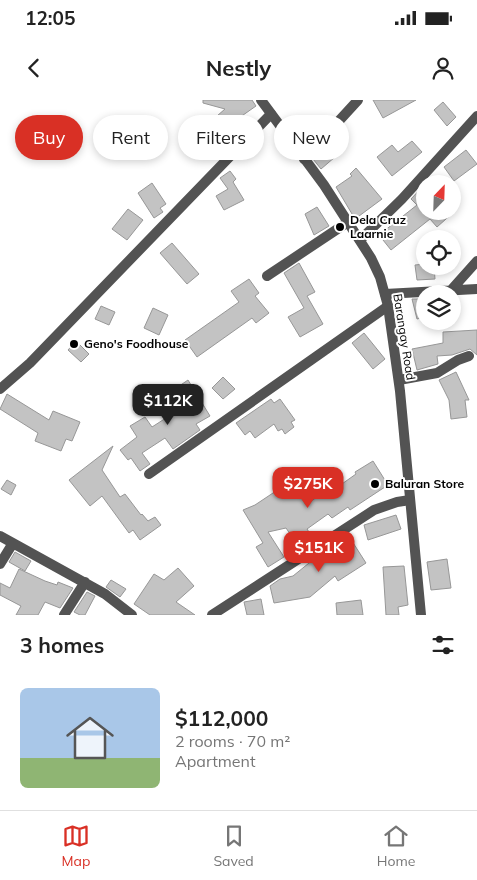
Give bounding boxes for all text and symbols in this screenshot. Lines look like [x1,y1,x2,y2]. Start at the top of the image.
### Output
text: 12:05 [25,6,75,30]
icon: back [20,54,48,82]
text: Nestly [206,54,271,82]
icon: person [429,54,457,82]
chip: Buy [15,115,83,160]
chip: Rent [93,115,168,160]
chip: Filters [178,115,264,160]
chip: New [274,115,349,160]
north arrow [416,175,461,220]
map controls [416,175,461,330]
place label: Dela Cruz Laarnie [350,212,406,241]
marker: Dela Cruz Laarnie [334,221,346,233]
button: locate [416,230,461,275]
button: layers [416,285,461,330]
street label: Barangay Road [390,293,419,381]
place label: Geno's Foodhouse [84,336,189,351]
marker: Geno's Foodhouse [68,338,80,350]
pin: $112K [133,384,203,426]
text: $112K [143,390,193,410]
pin: $275K [273,466,343,509]
text: $275K [283,473,333,493]
place label: Baluran Store [385,476,465,491]
marker: Baluran Store [369,478,381,490]
pin: $151K [284,530,354,573]
text: $151K [294,537,344,557]
icon: filters [429,631,457,659]
text: 3 homes [20,632,104,658]
text: $112,000 [175,705,268,731]
icon: home [60,708,120,768]
text: 2 rooms · 70 m² [175,731,290,751]
text: Apartment [175,751,256,771]
tab: Map [62,822,90,870]
tab: Saved [213,822,254,870]
tab: Home [377,822,415,870]

